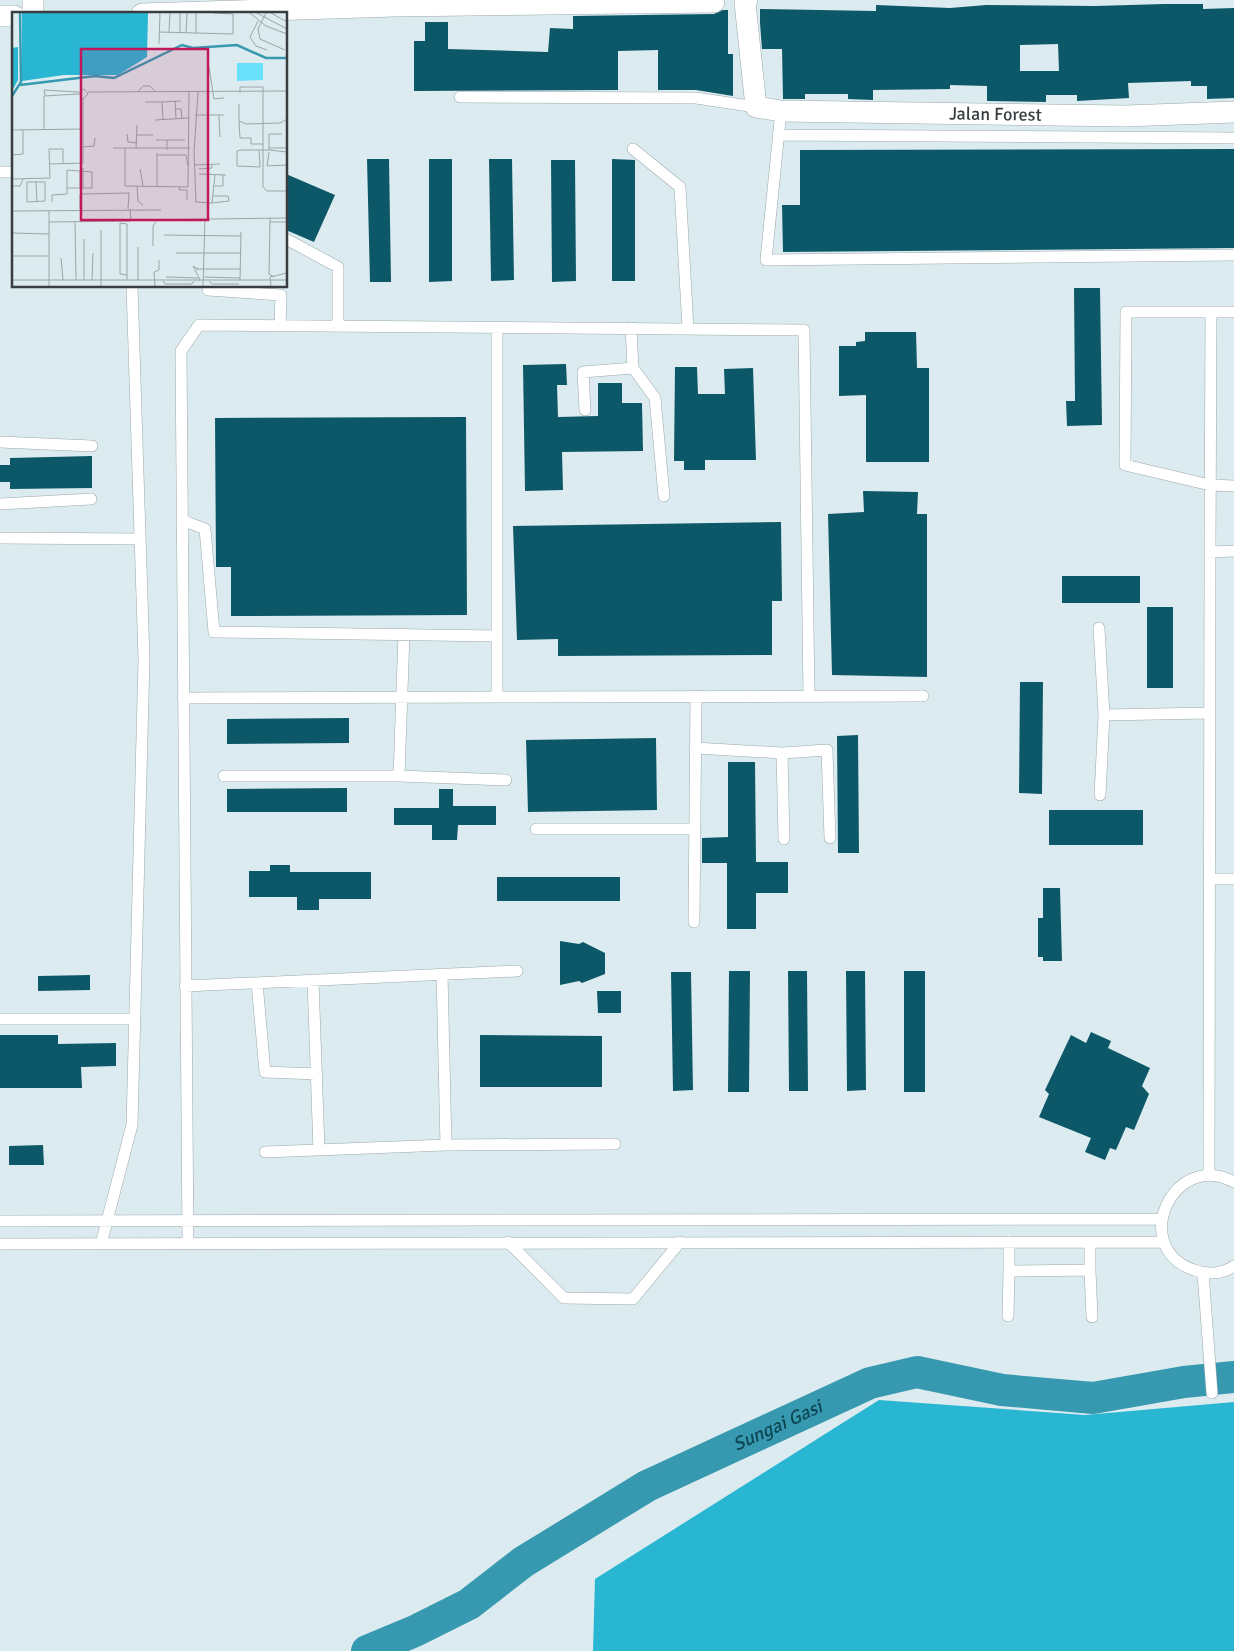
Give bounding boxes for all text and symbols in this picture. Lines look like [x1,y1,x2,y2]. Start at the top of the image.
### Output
inset map [12,12,288,288]
street label: Jalan Forest [949,102,1042,126]
water label: Sungai Gasi [729,1394,828,1457]

